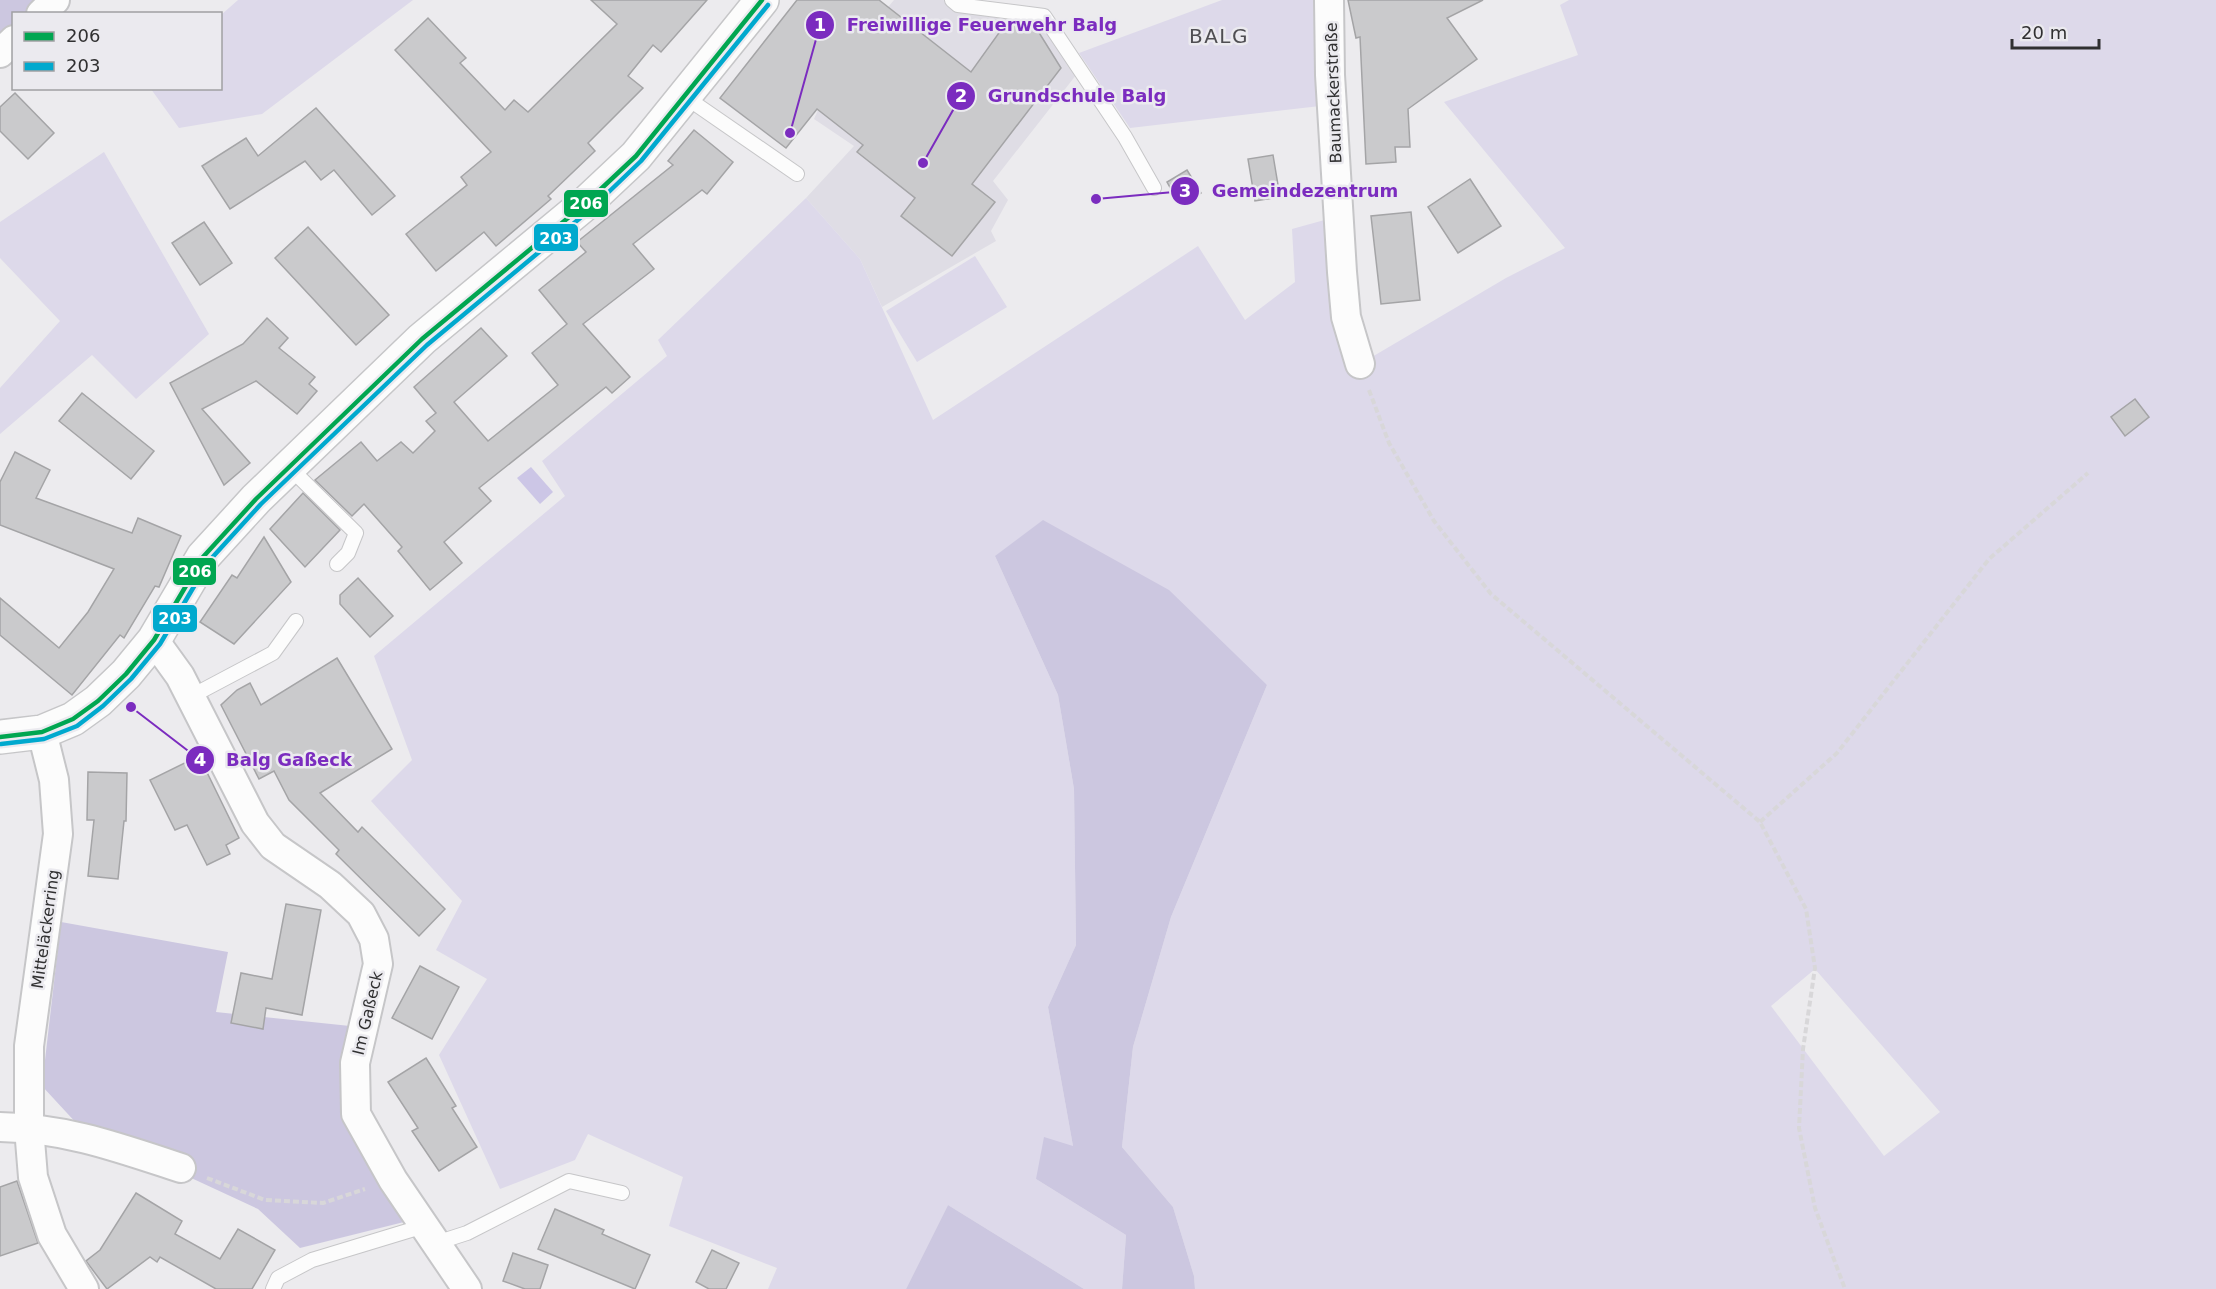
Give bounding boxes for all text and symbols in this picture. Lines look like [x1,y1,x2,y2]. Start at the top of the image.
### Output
callout: Freiwillige Feuerwehr Balg [805,7,1130,43]
legend [12,12,222,90]
scale bar [2012,12,2099,50]
text: 1 [814,14,826,35]
text: Freiwillige Feuerwehr Balg [847,14,1117,35]
street label: Baumackerstraße [1322,22,1345,164]
text: 20 m [2021,22,2067,43]
district label: BALG [1189,24,1249,48]
text: 206 [66,25,100,46]
text: 203 [66,55,100,76]
callout: Grundschule Balg [946,78,1178,114]
text: 2 [955,85,967,106]
text: Grundschule Balg [988,85,1166,106]
callout: Gemeindezentrum [1170,173,1411,209]
text: 3 [1179,180,1191,201]
text: Gemeindezentrum [1212,180,1398,201]
line badge: 206 [563,189,609,218]
text: 206 [569,194,603,213]
line badge: 203 [533,223,579,252]
text: 203 [539,229,573,248]
line badge: 206 [172,557,217,586]
text: 206 [178,562,212,581]
line badge: 203 [152,604,198,633]
text: 203 [158,609,192,628]
callout: Balg Gaßeck [185,742,364,778]
text: 4 [194,749,206,770]
text: Balg Gaßeck [226,749,353,770]
street label: Mitteläckerring [28,868,63,990]
street label: Im Gaßeck [349,969,387,1057]

